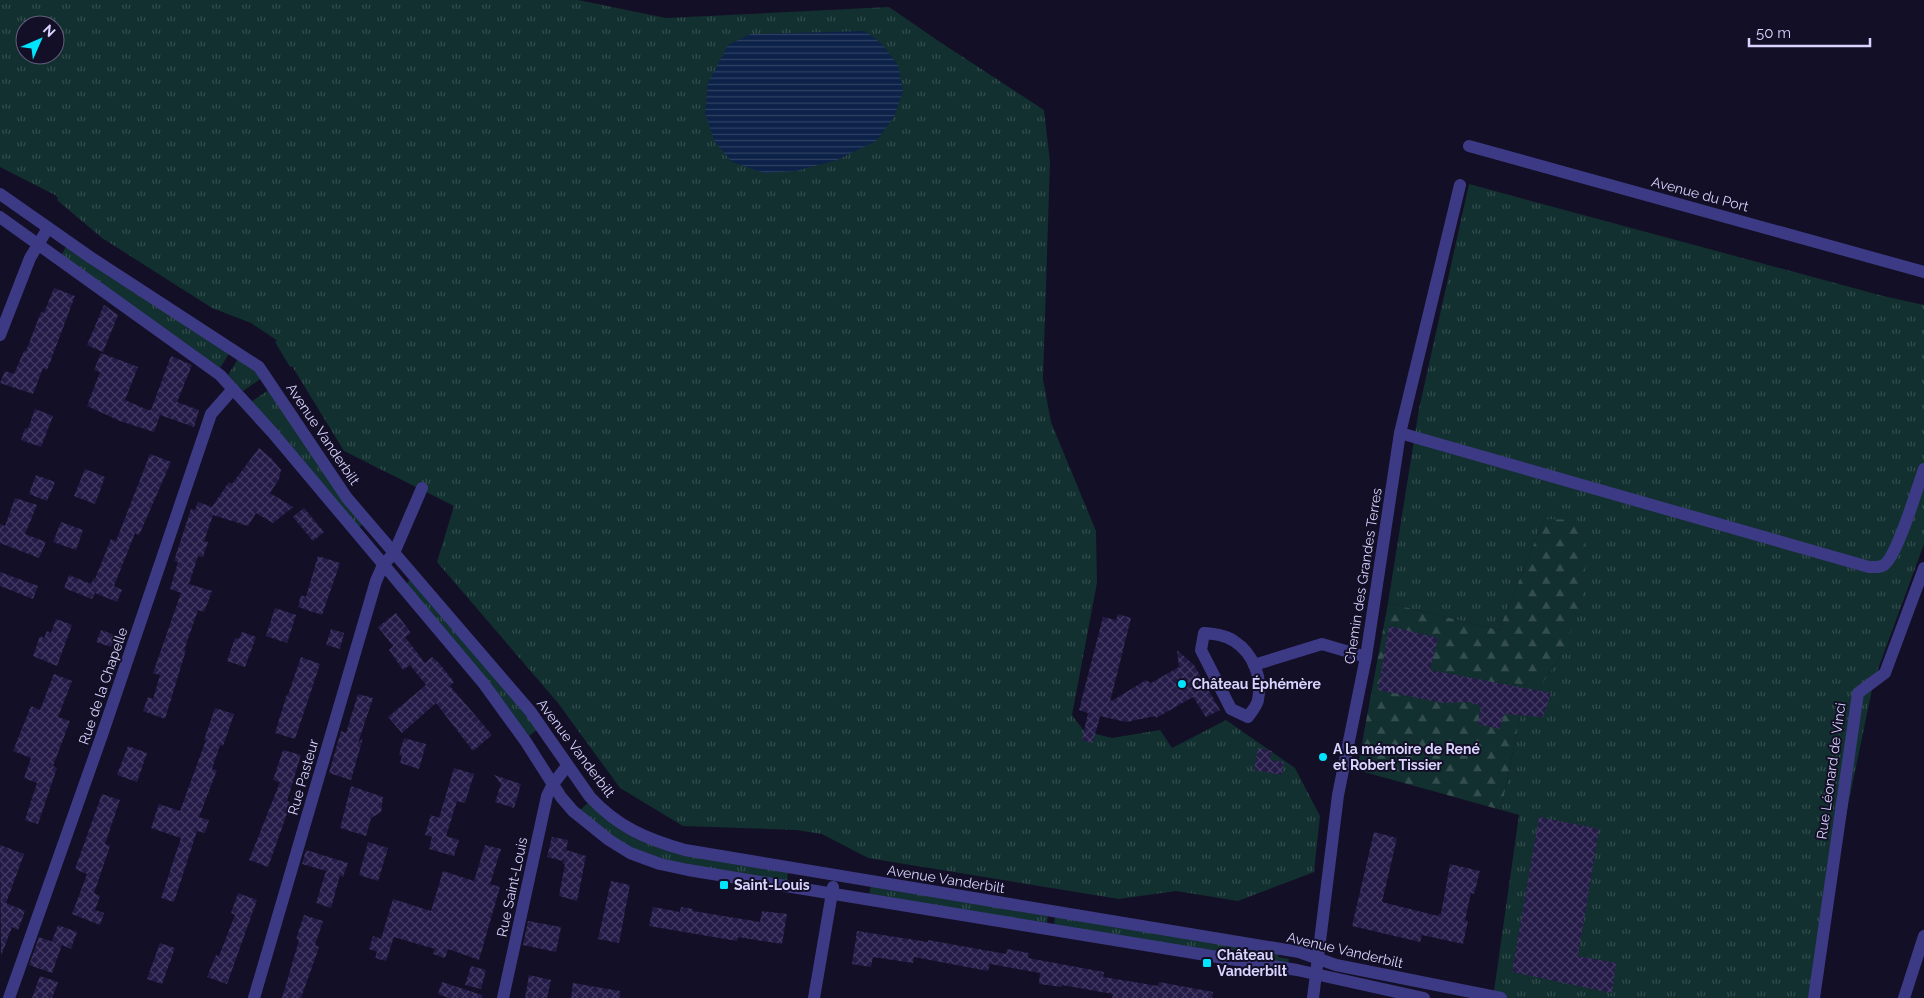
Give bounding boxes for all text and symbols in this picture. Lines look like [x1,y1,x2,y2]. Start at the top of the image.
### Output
north arrow [15,15,65,65]
scale bar [1749,15,1870,47]
text: N [40,21,59,40]
text: 50 m [1756,24,1791,42]
street label: Avenue du Port [1650,173,1751,215]
street label: Avenue Vanderbilt [283,380,363,488]
street label: Chemin des Grandes Terres [1341,487,1385,665]
street label: Rue de la Chapelle [75,625,131,747]
place label: Château Éphémère [1192,675,1322,692]
marker: Château Éphémère [1176,678,1188,690]
street label: Avenue Vanderbilt [534,696,618,801]
street label: Rue Léonard de Vinci [1813,702,1849,840]
street label: Rue Pasteur [285,737,321,817]
place label: A la mémoire de René et Robert Tissier [1333,741,1480,773]
marker: A la mémoire de René et Robert Tissier [1317,751,1329,763]
street label: Rue Saint-Louis [494,835,530,938]
street label: Avenue Vanderbilt [886,862,1006,896]
place label: Saint-Louis [734,877,810,893]
marker: Saint-Louis [718,879,730,891]
street label: Avenue Vanderbilt [1285,929,1405,971]
place label: Château Vanderbilt [1217,947,1288,979]
marker: Château Vanderbilt [1201,957,1213,969]

